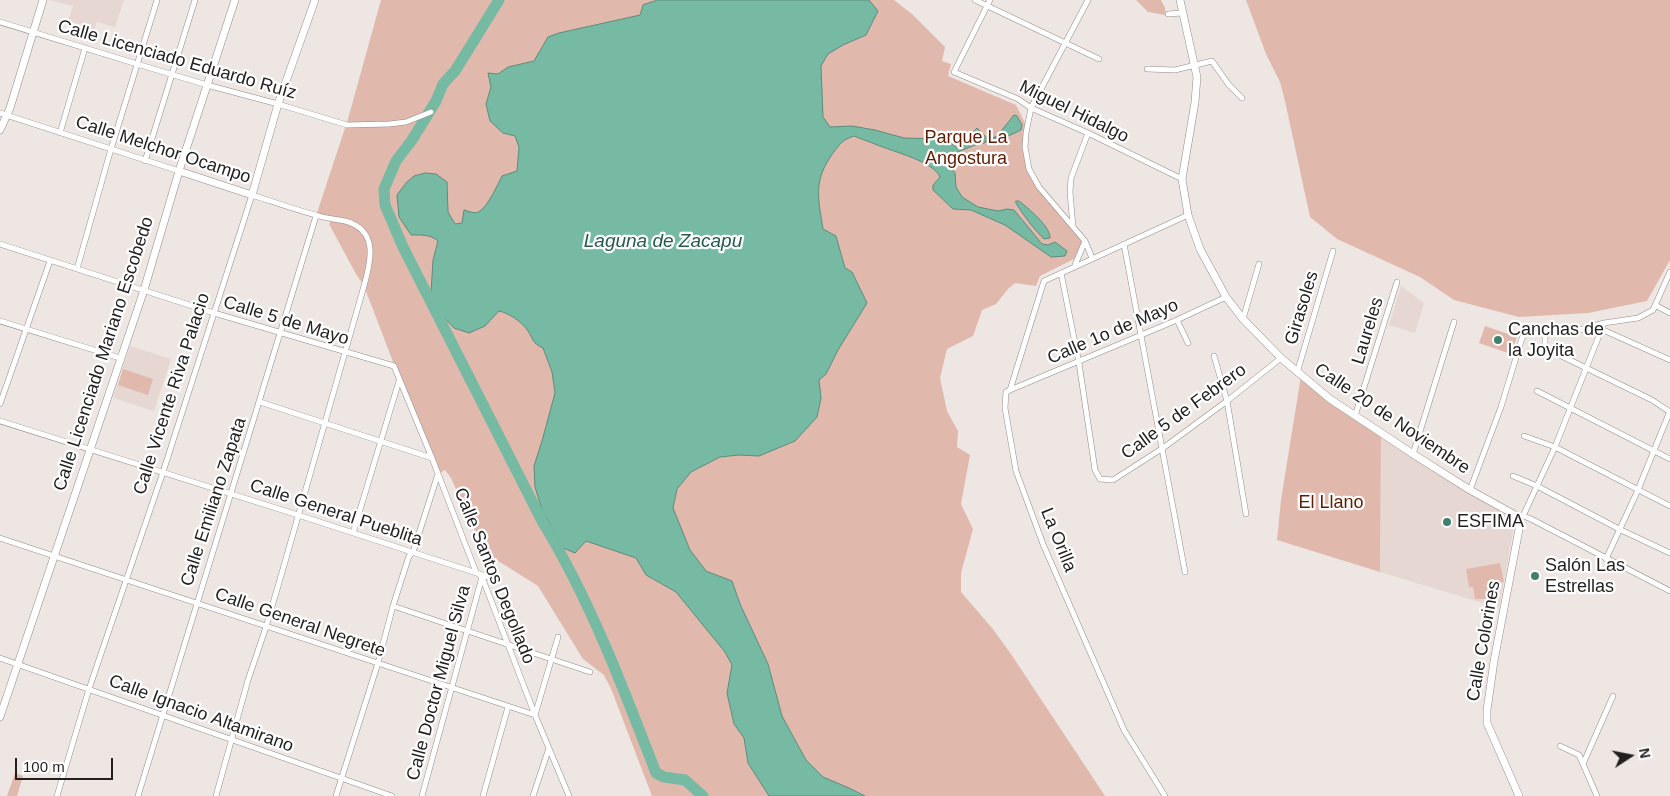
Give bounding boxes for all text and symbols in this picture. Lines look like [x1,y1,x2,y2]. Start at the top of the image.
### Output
street label: Calle Licenciado Eduardo Ruíz [55,16,299,104]
street label: Miguel Hidalgo [1016,76,1132,148]
street label: Calle Melchor Ocampo [73,111,253,189]
park label: Parque La Angostura [924,127,1008,170]
street label: Calle Licenciado Mariano Escobedo [49,214,159,494]
water label: Laguna de Zacapu [584,231,742,253]
street label: Girasoles [1281,268,1323,348]
street label: Calle Vicente Riva Palacio [129,290,215,498]
street label: Calle 5 de Mayo [221,292,351,350]
street label: Calle 1o de Mayo [1044,295,1182,369]
street label: Laureles [1348,295,1388,367]
place label: Canchas de la Joyita [1508,319,1604,362]
marker: Canchas de la Joyita [1492,334,1504,346]
street label: Calle 5 de Febrero [1117,359,1251,465]
street label: Calle 20 de Noviembre [1310,359,1474,479]
street label: Calle Emiliano Zapata [177,415,251,589]
street label: Calle General Pueblita [247,475,425,551]
street label: Calle Santos Degollado [449,485,539,667]
park label: El Llano [1298,492,1364,514]
street label: La Orilla [1035,505,1081,575]
place label: ESFIMA [1457,511,1524,533]
marker: ESFIMA [1441,516,1453,528]
place label: Salón Las Estrellas [1545,555,1625,598]
marker: Salón Las Estrellas [1529,570,1541,582]
street label: Calle Colorines [1463,579,1505,703]
street label: Calle Doctor Miguel Silva [403,583,475,783]
street label: Calle General Negrete [212,584,388,662]
street label: Calle Ignacio Altamirano [106,670,296,758]
north arrow [1605,731,1655,781]
text: N [1636,747,1654,760]
scale bar [18,748,115,780]
text: 100 m [23,758,65,775]

